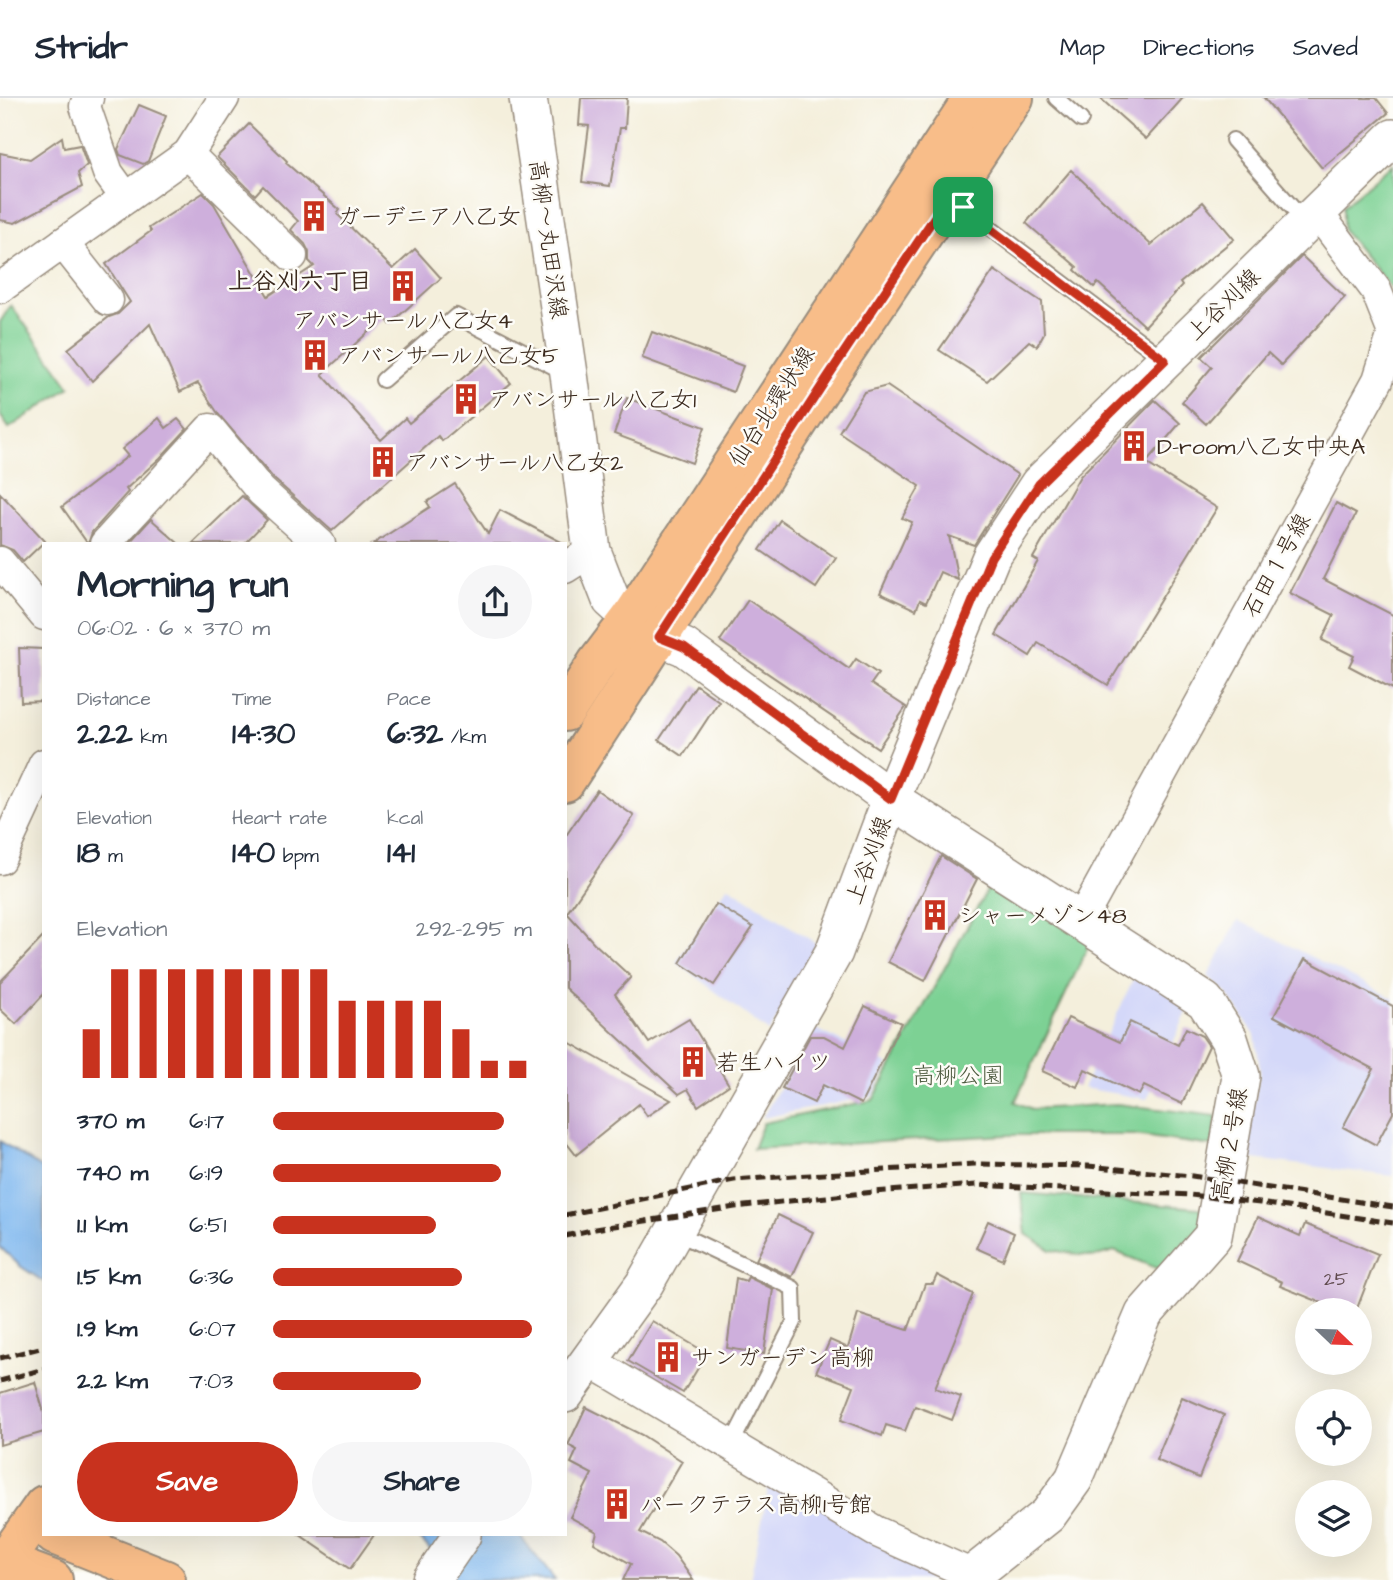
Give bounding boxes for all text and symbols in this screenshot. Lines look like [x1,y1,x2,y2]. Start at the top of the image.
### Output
text: Stridr [35,25,128,71]
text: Map [1060,31,1105,65]
text: Directions [1143,31,1255,65]
text: Saved [1293,31,1358,65]
street label: 高柳～丸田沢線 [521,157,575,321]
pin [933,177,993,237]
icon: arrive [944,188,982,226]
building icon: ガーデニア八乙女 [297,199,331,233]
place label: ガーデニア八乙女 [337,201,521,233]
street label: 上谷刈線 [1179,261,1268,348]
district label: 上谷刈六丁目 [228,265,372,299]
building icon: アバンサール八乙女4 [386,269,420,303]
place label: アバンサール八乙女4 [293,305,513,337]
building icon: アバンサール八乙女5 [298,338,332,372]
place label: アバンサール八乙女5 [338,340,559,372]
street label: 仙台北環状線 [721,340,823,473]
building icon: アバンサール八乙女1 [449,382,483,416]
place label: アバンサール八乙女1 [489,384,696,416]
building icon: D-room八乙女中央A [1117,429,1151,463]
place label: D-room八乙女中央A [1157,431,1366,463]
building icon: アバンサール八乙女2 [366,445,400,479]
place label: アバンサール八乙女2 [406,447,623,479]
street label: 石田１号線 [1235,507,1319,624]
text: Morning run [77,560,289,612]
button: share [458,565,532,639]
text: 06:02 · 6 × 370 m [77,612,270,644]
text: Distance [77,686,151,713]
text: Time [232,686,272,713]
text: Pace [387,686,431,713]
text: 2.22 [77,713,133,755]
text: 14:30 [232,713,295,755]
text: 6:32 [387,713,443,755]
text: km [133,724,167,751]
text: /km [443,724,486,751]
text: Elevation [77,805,152,832]
text: Heart rate [232,805,327,832]
text: kcal [387,805,423,832]
street label: 上谷刈線 [838,812,900,909]
text: 18 [77,832,100,874]
text: 140 [232,832,275,874]
text: 141 [387,832,415,874]
text: m [100,843,123,870]
text: bpm [275,843,319,870]
building icon: シャーメゾン48 [918,898,952,932]
place label: シャーメゾン48 [958,900,1127,932]
text: Elevation [77,913,168,945]
text: 292–295 m [416,913,532,945]
building icon: 若生ハイツ [676,1045,710,1079]
place label: 若生ハイツ [716,1047,831,1079]
park label: 高柳公園 [912,1060,1004,1092]
street label: 高柳２号線 [1204,1085,1256,1204]
text: 370 m [77,1105,144,1137]
text: 6:17 [189,1105,224,1137]
text: 740 m [77,1157,148,1189]
text: 6:19 [189,1157,223,1189]
text: 1.1 km [77,1209,127,1241]
text: 6:51 [189,1209,227,1241]
text: 1.5 km [77,1261,141,1293]
text: 6:36 [189,1261,233,1293]
house number: 25 [1324,1266,1349,1293]
north arrow [1295,1298,1372,1376]
map controls [1295,1298,1372,1557]
text: 1.9 km [77,1313,138,1345]
text: 6:07 [189,1313,236,1345]
building icon: サンガーデン高柳 [651,1340,685,1374]
place label: サンガーデン高柳 [691,1342,875,1374]
text: 2.2 km [77,1365,148,1397]
text: 7:03 [189,1365,233,1397]
button: locate [1295,1389,1372,1466]
button: Save [77,1442,298,1522]
button: Share [312,1442,532,1522]
button: layers [1295,1480,1372,1557]
building icon: パークテラス高柳1号館 [600,1487,634,1521]
place label: パークテラス高柳1号館 [640,1489,872,1521]

